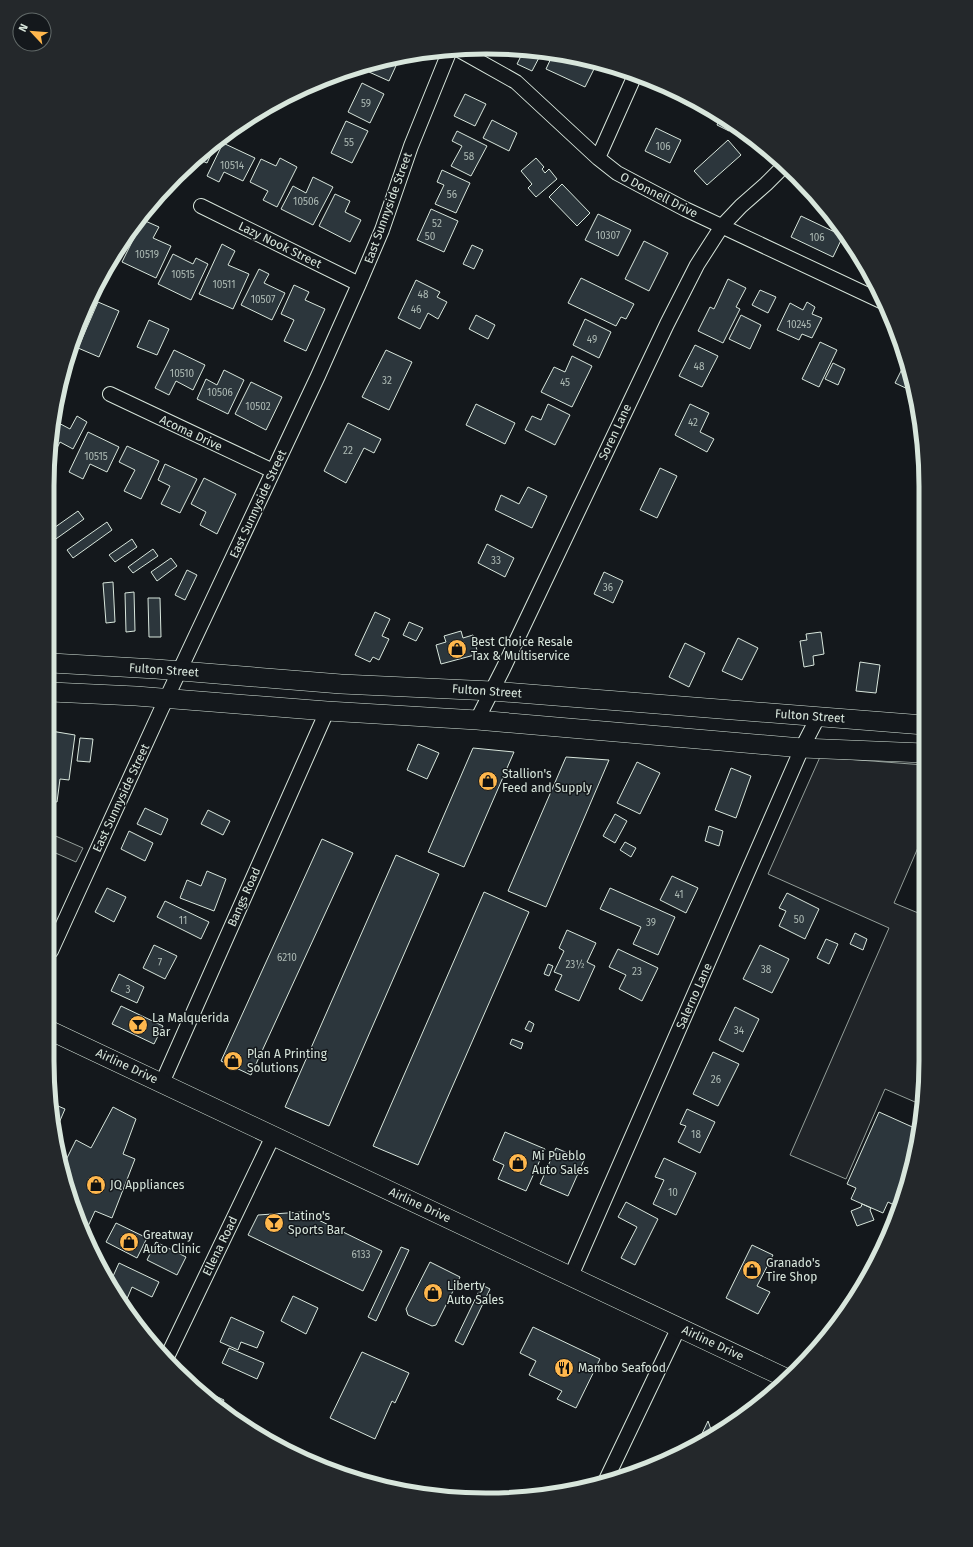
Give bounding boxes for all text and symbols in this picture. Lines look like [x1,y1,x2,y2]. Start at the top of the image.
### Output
north arrow [12,12,52,52]
text: N [16,22,31,34]
house number: 59 [361,98,371,110]
house number: 55 [344,137,354,149]
house number: 106 [655,141,671,153]
street label: East Sunnyside Street [361,150,415,266]
house number: 58 [464,151,475,163]
house number: 10514 [220,160,245,172]
street label: O Donnell Drive [618,169,700,221]
house number: 56 [447,189,457,201]
house number: 10506 [293,196,319,208]
house number: 52 [432,218,442,230]
street label: Lazy Nook Street [236,219,324,271]
house number: 10307 [596,230,621,242]
house number: 50 [425,231,436,243]
house number: 106 [809,232,825,244]
house number: 10519 [135,249,159,261]
house number: 10515 [171,269,195,281]
house number: 10511 [213,279,235,291]
house number: 48 [418,289,429,301]
house number: 10507 [251,294,276,306]
house number: 46 [411,304,421,316]
house number: 10245 [787,319,811,331]
house number: 49 [587,334,597,346]
house number: 48 [694,361,705,373]
house number: 10510 [170,368,195,380]
house number: 32 [382,375,392,387]
house number: 45 [560,377,570,389]
house number: 10506 [207,387,233,399]
house number: 10502 [245,401,271,413]
street label: Soren Lane [596,402,634,462]
street label: Acoma Drive [157,412,225,454]
house number: 42 [688,417,698,429]
house number: 22 [343,445,353,457]
street label: East Sunnyside Street [227,447,289,560]
house number: 10515 [84,451,108,463]
house number: 33 [491,555,501,567]
house number: 36 [603,582,613,594]
place label: Best Choice Resale Tax & Multiservice [471,635,573,663]
shop icon: Best Choice Resale Tax & Multiservice [446,638,468,660]
street label: Fulton Street [129,661,200,679]
street label: Fulton Street [452,682,523,700]
street label: Fulton Street [775,707,846,725]
street label: East Sunnyside Street [90,741,152,854]
place label: Stallion's Feed and Supply [502,767,592,795]
shop icon: Stallion's Feed and Supply [477,770,499,792]
street label: Bangs Road [225,865,263,929]
house number: 41 [674,889,684,901]
house number: 50 [794,914,805,926]
house number: 11 [179,915,187,927]
house number: 39 [646,917,656,929]
house number: 6210 [277,952,297,964]
house number: 7 [158,957,163,969]
house number: 23½ [565,959,585,971]
street label: Salerno Lane [673,961,715,1031]
house number: 38 [761,964,772,976]
house number: 23 [632,966,642,978]
house number: 3 [126,984,131,996]
place label: La Malquerida Bar [152,1011,229,1039]
bar icon: La Malquerida Bar [127,1014,149,1036]
house number: 34 [734,1025,745,1037]
street label: Airline Drive [94,1046,160,1086]
place label: Plan A Printing Solutions [247,1047,328,1075]
shop icon: Plan A Printing Solutions [222,1050,244,1072]
house number: 26 [711,1074,721,1086]
house number: 18 [691,1129,701,1141]
place label: Mi Pueblo Auto Sales [532,1149,589,1177]
shop icon: Mi Pueblo Auto Sales [507,1152,529,1174]
shop icon: JQ Appliances [85,1174,107,1196]
place label: JQ Appliances [110,1178,185,1192]
street label: Airline Drive [387,1185,453,1225]
house number: 10 [668,1187,678,1199]
place label: Latino's Sports Bar [288,1209,345,1237]
bar icon: Latino's Sports Bar [263,1212,285,1234]
street label: Ellena Road [200,1214,240,1278]
place label: Greatway Auto Clinic [143,1228,201,1256]
shop icon: Greatway Auto Clinic [118,1231,140,1253]
house number: 6133 [351,1249,371,1261]
place label: Granado's Tire Shop [766,1256,820,1284]
shop icon: Granado's Tire Shop [741,1259,763,1281]
place label: Liberty Auto Sales [447,1279,504,1307]
shop icon: Liberty Auto Sales [422,1282,444,1304]
street label: Airline Drive [680,1323,746,1363]
restaurant icon: Mambo Seafood [553,1357,575,1379]
place label: Mambo Seafood [578,1361,666,1375]

